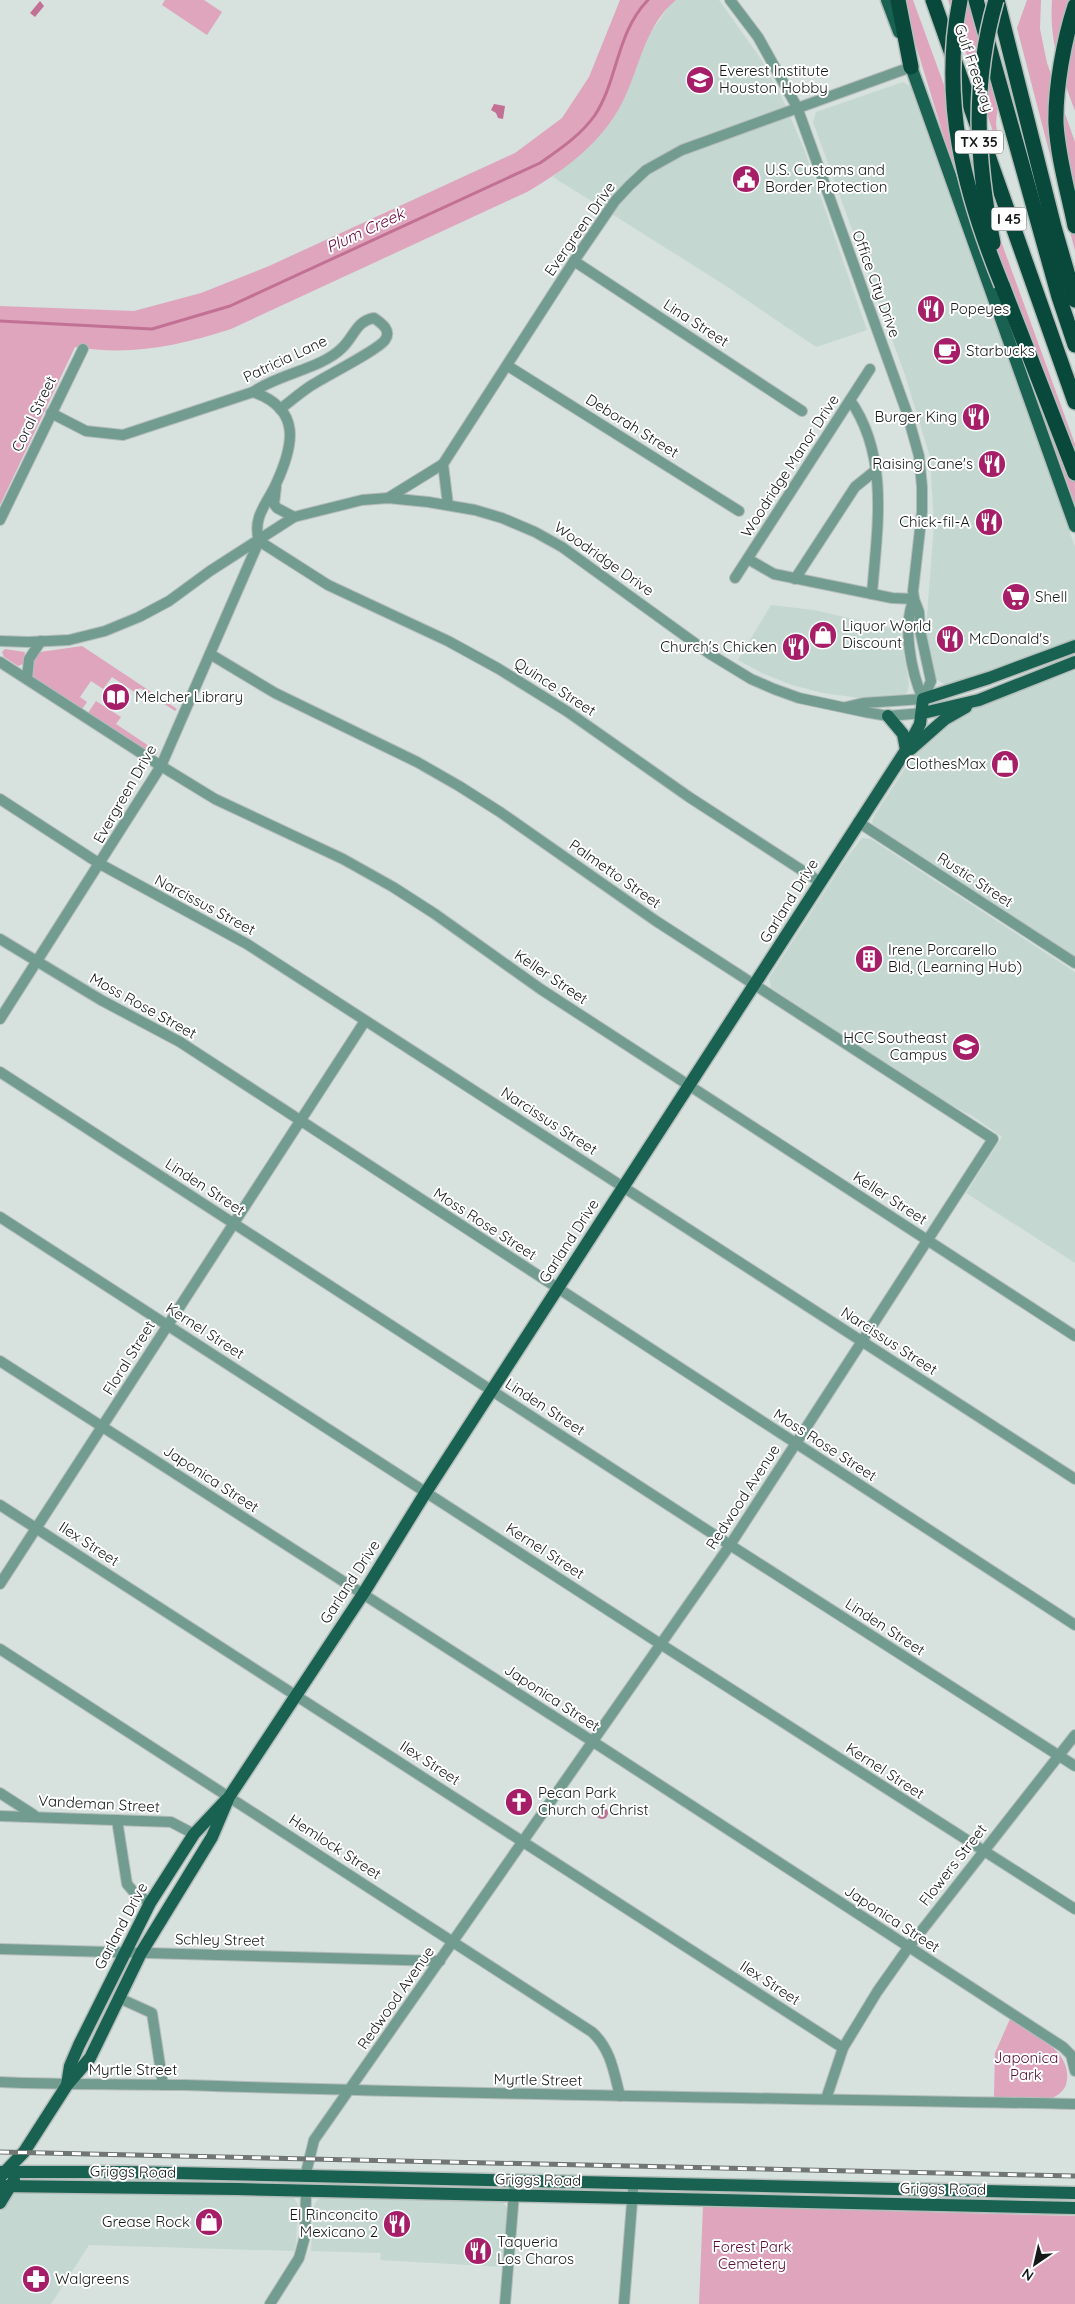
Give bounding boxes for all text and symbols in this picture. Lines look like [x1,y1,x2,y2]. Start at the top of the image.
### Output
street label: Gulf Freeway [951,21,998,114]
place label: Everest Institute Houston Hobby [719,61,829,97]
school or university icon: Everest Institute Houston Hobby [685,65,715,95]
road number: TX 35 [955,130,1003,154]
place label: U.S. Customs and Border Protection [765,160,887,196]
public building icon: U.S. Customs and Border Protection [731,164,761,194]
street label: Evergreen Drive [540,178,619,280]
water label: Plum Creek [323,203,409,257]
road number: I 45 [992,208,1026,230]
street label: Office City Drive [848,228,905,340]
street label: Lina Street [660,294,732,351]
restaurant icon: Popeyes [916,294,946,324]
place label: Popeyes [950,299,1009,318]
street label: Patricia Lane [240,331,330,386]
cafe icon: Starbucks [932,336,962,366]
place label: Starbucks [966,341,1035,360]
street label: Coral Street [7,373,60,455]
street label: Deborah Street [582,389,682,462]
street label: Woodridge Manor Drive [736,391,843,541]
restaurant icon: Burger King [961,402,991,432]
place label: Burger King [874,407,957,426]
restaurant icon: Raising Cane's [977,449,1007,479]
place label: Raising Cane's [872,454,973,473]
restaurant icon: Chick-fil-A [974,507,1004,537]
place label: Chick-fil-A [899,512,970,531]
street label: Woodridge Drive [551,517,658,600]
supermarket icon: Shell [1001,582,1031,612]
place label: Shell [1035,587,1067,606]
place label: Liquor World Discount [842,616,931,652]
shop icon: Liquor World Discount [808,620,838,650]
restaurant icon: McDonald's [935,624,965,654]
place label: McDonald's [969,629,1049,648]
restaurant icon: Church's Chicken [781,632,811,662]
place label: Church's Chicken [660,637,777,656]
street label: Quince Street [511,653,600,720]
library icon: Melcher Library [101,682,131,712]
place label: Melcher Library [135,687,243,706]
street label: Evergreen Drive [89,741,160,846]
shop icon: ClothesMax [990,749,1020,779]
place label: ClothesMax [906,754,986,773]
street label: Palmetto Street [566,835,665,912]
street label: Rustic Street [934,848,1017,911]
street label: Garland Drive [755,855,822,946]
street label: Narcissus Street [152,870,259,939]
place label: Irene Porcarello Bld, (Learning Hub) [888,940,1022,976]
building icon: Irene Porcarello Bld, (Learning Hub) [854,944,884,974]
street label: Keller Street [511,945,592,1008]
street label: Moss Rose Street [86,968,200,1043]
place label: HCC Southeast Campus [843,1028,947,1064]
school or university icon: HCC Southeast Campus [951,1032,981,1062]
street label: Narcissus Street [497,1082,601,1159]
street label: Linden Street [162,1154,249,1219]
street label: Keller Street [850,1167,931,1229]
street label: Moss Rose Street [430,1183,540,1264]
street label: Garland Drive [534,1195,603,1286]
street label: Kernel Street [162,1298,248,1363]
street label: Narcissus Street [837,1302,941,1379]
street label: Floral Street [98,1317,159,1398]
street label: Linden Street [502,1374,589,1439]
street label: Moss Rose Street [770,1404,880,1485]
street label: Japonica Street [160,1441,262,1516]
street label: Redwood Avenue [702,1441,784,1553]
street label: Ilex Street [56,1517,123,1570]
street label: Kernel Street [502,1518,588,1583]
street label: Garland Drive [315,1536,384,1627]
street label: Linden Street [842,1594,929,1659]
street label: Japonica Street [501,1660,603,1735]
street label: Ilex Street [397,1736,464,1789]
street label: Kernel Street [842,1738,928,1803]
place label: Pecan Park Church of Christ [538,1783,649,1819]
church icon: Pecan Park Church of Christ [504,1787,534,1817]
street label: Vandeman Street [38,1791,160,1816]
street label: Hemlock Street [286,1810,385,1883]
street label: Flowers Street [915,1820,990,1909]
street label: Garland Drive [90,1879,151,1973]
street label: Japonica Street [841,1881,943,1956]
street label: Schley Street [175,1929,265,1950]
street label: Redwood Avenue [353,1943,438,2053]
street label: Ilex Street [737,1956,804,2009]
park label: Japonica Park [994,2048,1058,2084]
street label: Myrtle Street [89,2060,177,2079]
street label: Myrtle Street [494,2069,582,2090]
street label: Griggs Road [90,2161,176,2182]
street label: Griggs Road [495,2169,581,2190]
street label: Griggs Road [900,2178,986,2199]
place label: El Rinconcito Mexicano 2 [289,2205,378,2241]
shop icon: Grease Rock [194,2207,224,2237]
restaurant icon: El Rinconcito Mexicano 2 [382,2209,412,2239]
place label: Grease Rock [102,2212,190,2231]
place label: Taqueria Los Charos [497,2232,574,2268]
restaurant icon: Taqueria Los Charos [463,2236,493,2266]
park label: Forest Park Cemetery [712,2237,792,2273]
north arrow [1010,2239,1060,2289]
pharmacy icon: Walgreens [21,2264,51,2294]
text: N [1018,2264,1037,2285]
place label: Walgreens [55,2269,129,2288]

